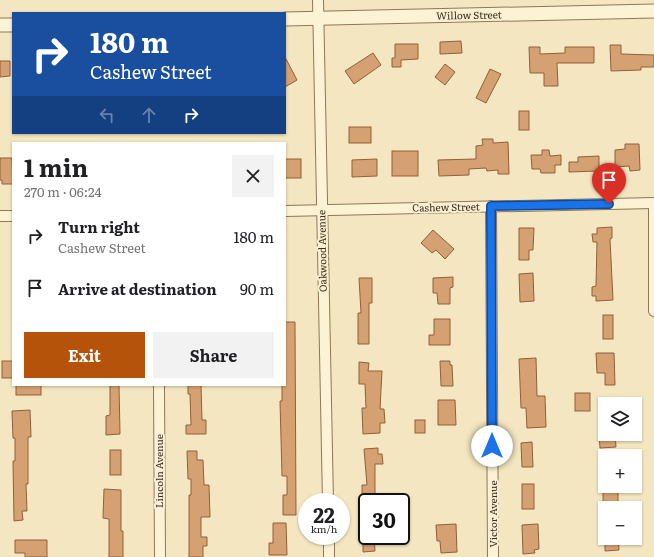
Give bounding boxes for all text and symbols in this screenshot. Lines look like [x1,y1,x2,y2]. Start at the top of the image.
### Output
street label: Willow Street [436,6,502,23]
text: 180 m [90,20,169,62]
icon: right [24,28,76,80]
text: Cashew Street [90,58,212,85]
icon: left [96,104,118,126]
icon: ahead [138,104,160,126]
icon: right [180,104,202,126]
text: 1 min [24,149,88,184]
button: close [232,155,274,197]
pin [592,163,626,204]
icon: arrive [598,169,620,191]
text: 270 m · 06:24 [24,182,102,201]
street label: Cashew Street [412,198,480,215]
street label: Oakwood Avenue [313,210,330,292]
text: Turn right [58,215,140,238]
icon: right [24,225,46,247]
text: 180 m [233,225,274,248]
text: Cashew Street [58,238,146,257]
icon: arrive [24,277,46,299]
text: Arrive at destination [58,277,217,300]
text: 90 m [240,277,274,300]
button: Exit [24,332,145,378]
button: Share [153,332,274,378]
map controls [598,397,642,545]
button: layers [598,397,642,441]
position arrow [471,425,513,467]
street label: Lincoln Avenue [151,434,166,508]
button: + [598,449,642,493]
street label: Victor Avenue [485,480,500,548]
speed limit sign: 30 [358,493,410,545]
text: 22 [313,499,335,529]
button: − [598,501,642,545]
text: km/h [311,521,337,536]

